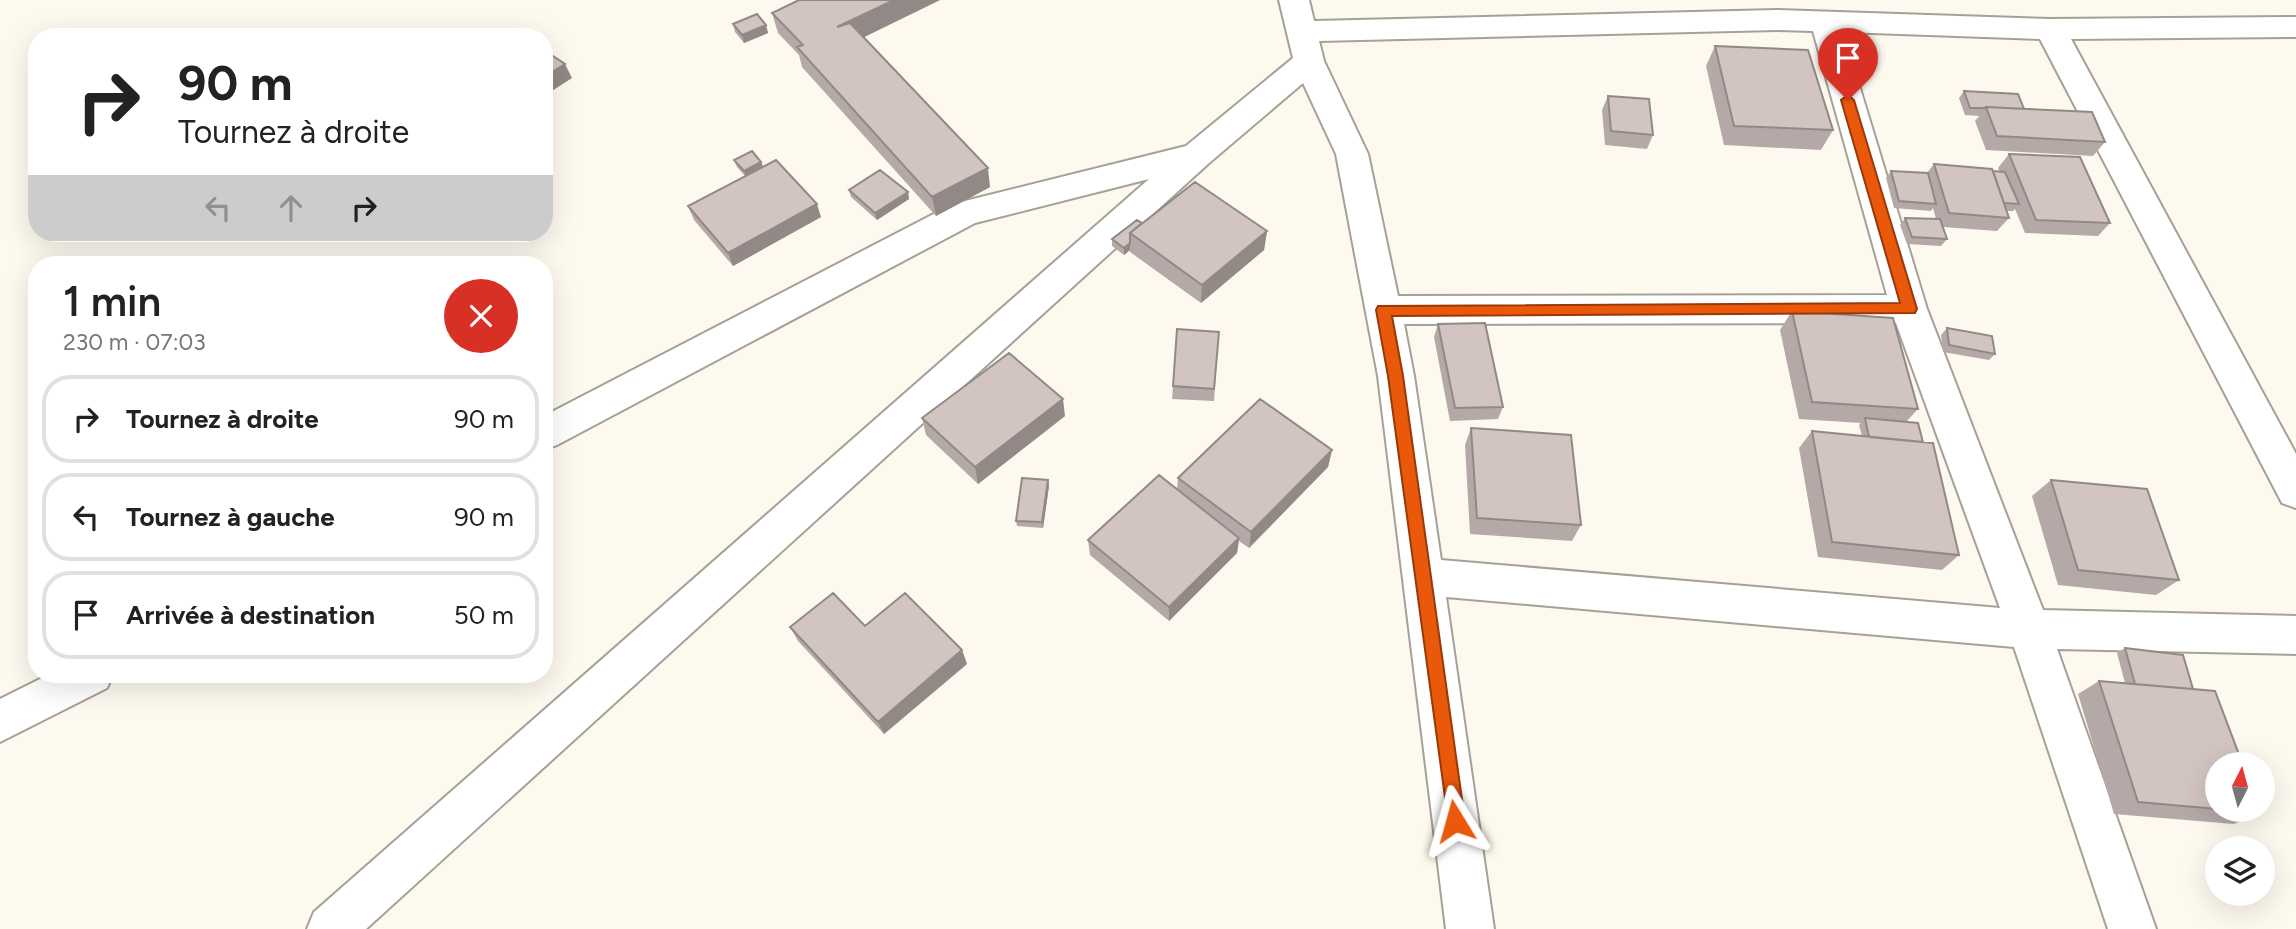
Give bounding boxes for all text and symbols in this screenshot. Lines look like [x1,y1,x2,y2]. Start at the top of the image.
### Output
pin [1818,28,1878,100]
icon: arrive [1829,39,1867,77]
text: 90 m [178,53,293,112]
icon: right [63,56,154,147]
text: Tournez à droite [178,113,409,151]
icon: left [199,189,237,227]
icon: ahead [272,189,310,227]
icon: right [345,189,383,227]
text: 1 min [63,276,161,327]
button: close [444,279,518,353]
text: 230 m · 07:03 [63,328,206,356]
icon: right [67,400,105,438]
text: Tournez à droite [126,403,319,435]
text: 90 m [454,403,514,435]
icon: left [67,498,105,536]
text: Tournez à gauche [126,501,335,533]
text: 90 m [454,501,514,533]
icon: arrive [67,596,105,634]
text: Arrivée à destination [126,599,375,631]
text: 50 m [454,599,514,631]
north arrow [2205,752,2275,822]
map controls [2205,752,2275,906]
position arrow [1418,784,1492,858]
button: layers [2205,836,2275,906]

